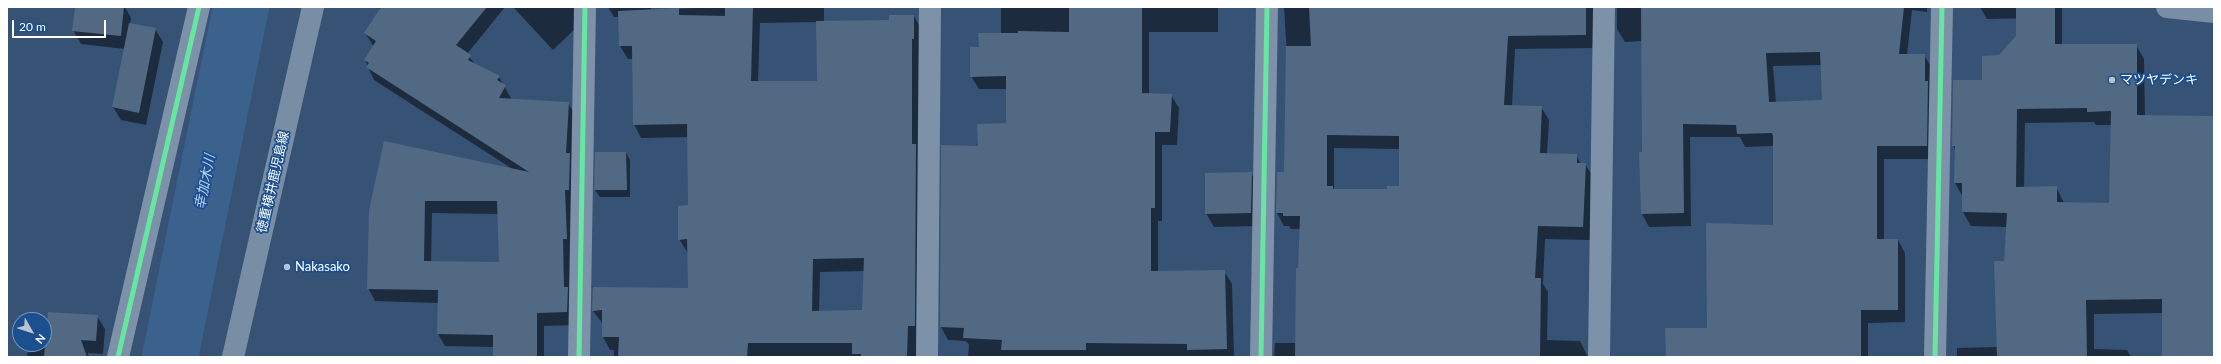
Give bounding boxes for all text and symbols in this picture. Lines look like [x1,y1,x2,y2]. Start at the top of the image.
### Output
scale bar [14,12,108,38]
text: 20 m [19,19,46,34]
place label: マツヤデンキ [2120,72,2198,88]
marker: マツヤデンキ [2107,75,2117,85]
street label: 徳重横井鹿児島線 [254,130,292,234]
water label: 幸加木川 [191,153,219,211]
place label: Nakasako [295,259,350,275]
marker: Nakasako [282,262,292,272]
north arrow [12,312,52,352]
text: N [33,332,49,347]

